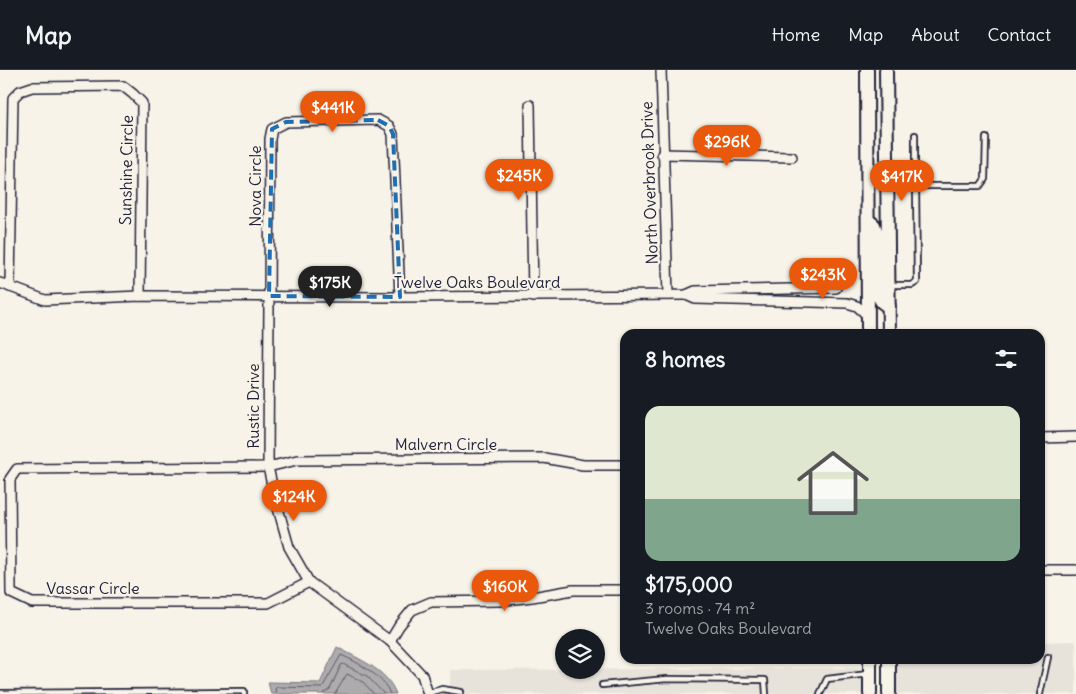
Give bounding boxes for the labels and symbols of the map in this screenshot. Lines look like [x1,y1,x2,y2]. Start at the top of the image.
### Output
pin: $441K [298,90,368,133]
street label: North Overbrook Drive [636,101,662,265]
street label: Sunshine Circle [115,115,137,225]
pin: $296K [692,124,762,167]
street label: Nova Circle [245,145,265,227]
pin: $245K [484,158,554,201]
pin: $417K [867,160,937,202]
pin: $243K [788,258,858,300]
pin: $175K [295,266,365,308]
street label: Twelve Oaks Boulevard [394,272,560,292]
street label: Rustic Drive [243,363,263,449]
street label: Malvern Circle [395,434,497,454]
pin: $124K [259,480,329,522]
pin: $160K [470,570,540,612]
street label: Vassar Circle [46,578,140,598]

